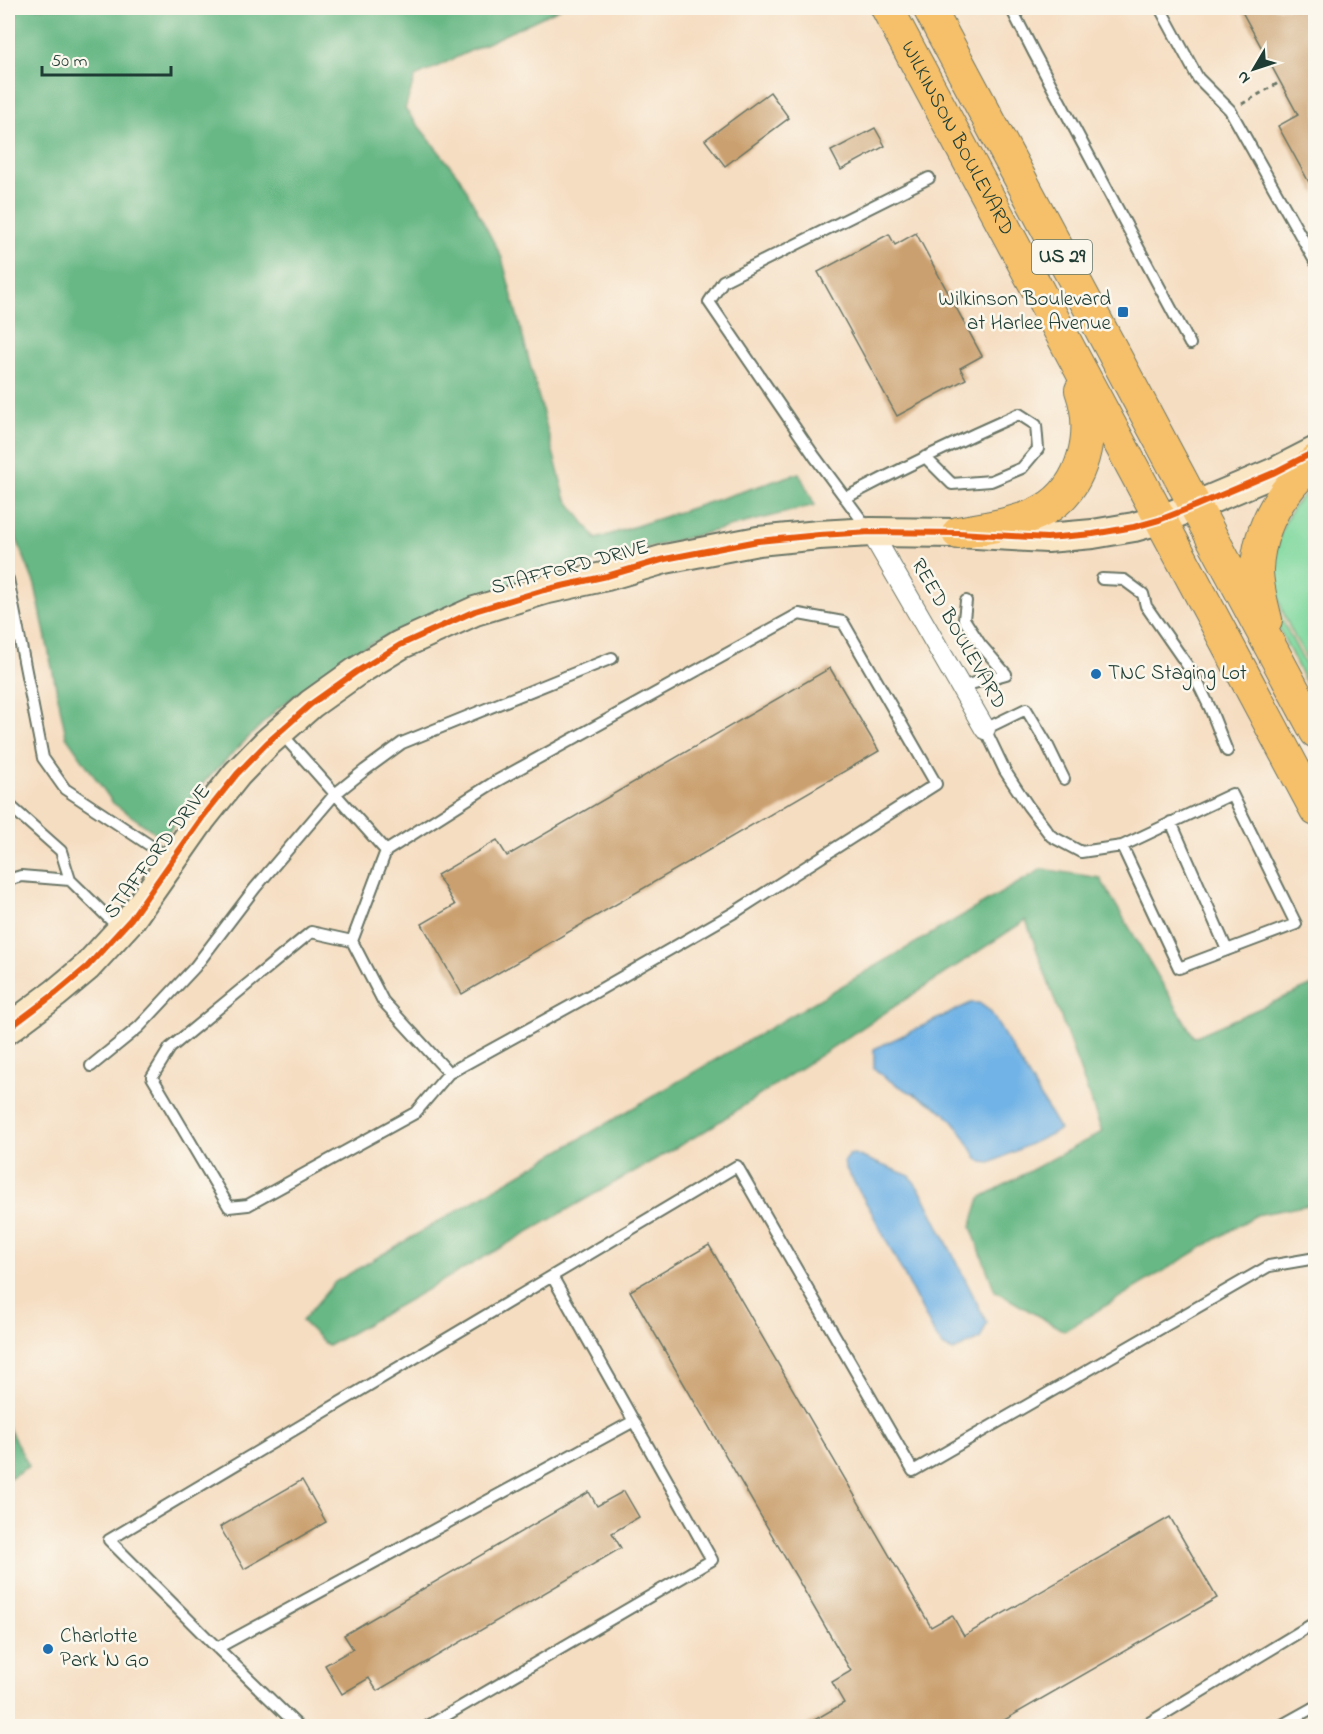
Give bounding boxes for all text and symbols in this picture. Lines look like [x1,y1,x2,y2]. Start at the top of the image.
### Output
street label: WILKINSON BOULEVARD [892,36,1021,241]
scale bar [42,39,171,77]
north arrow [1224,39,1284,99]
text: 50 m [51,49,88,75]
text: N [1231,65,1257,89]
road number: US 29 [1032,240,1092,274]
place label: Wilkinson Boulevard at Harlee Avenue [938,285,1112,339]
marker: Wilkinson Boulevard at Harlee Avenue [1116,305,1130,319]
street label: STAFFORD DRIVE [488,533,652,603]
street label: REED BOULEVARD [903,553,1013,715]
place label: TNC Staging Lot [1108,659,1247,691]
marker: TNC Staging Lot [1089,667,1103,681]
street label: STAFFORD DRIVE [97,778,219,926]
place label: Charlotte Park 'N Go [60,1622,149,1676]
marker: Charlotte Park 'N Go [41,1642,55,1656]

